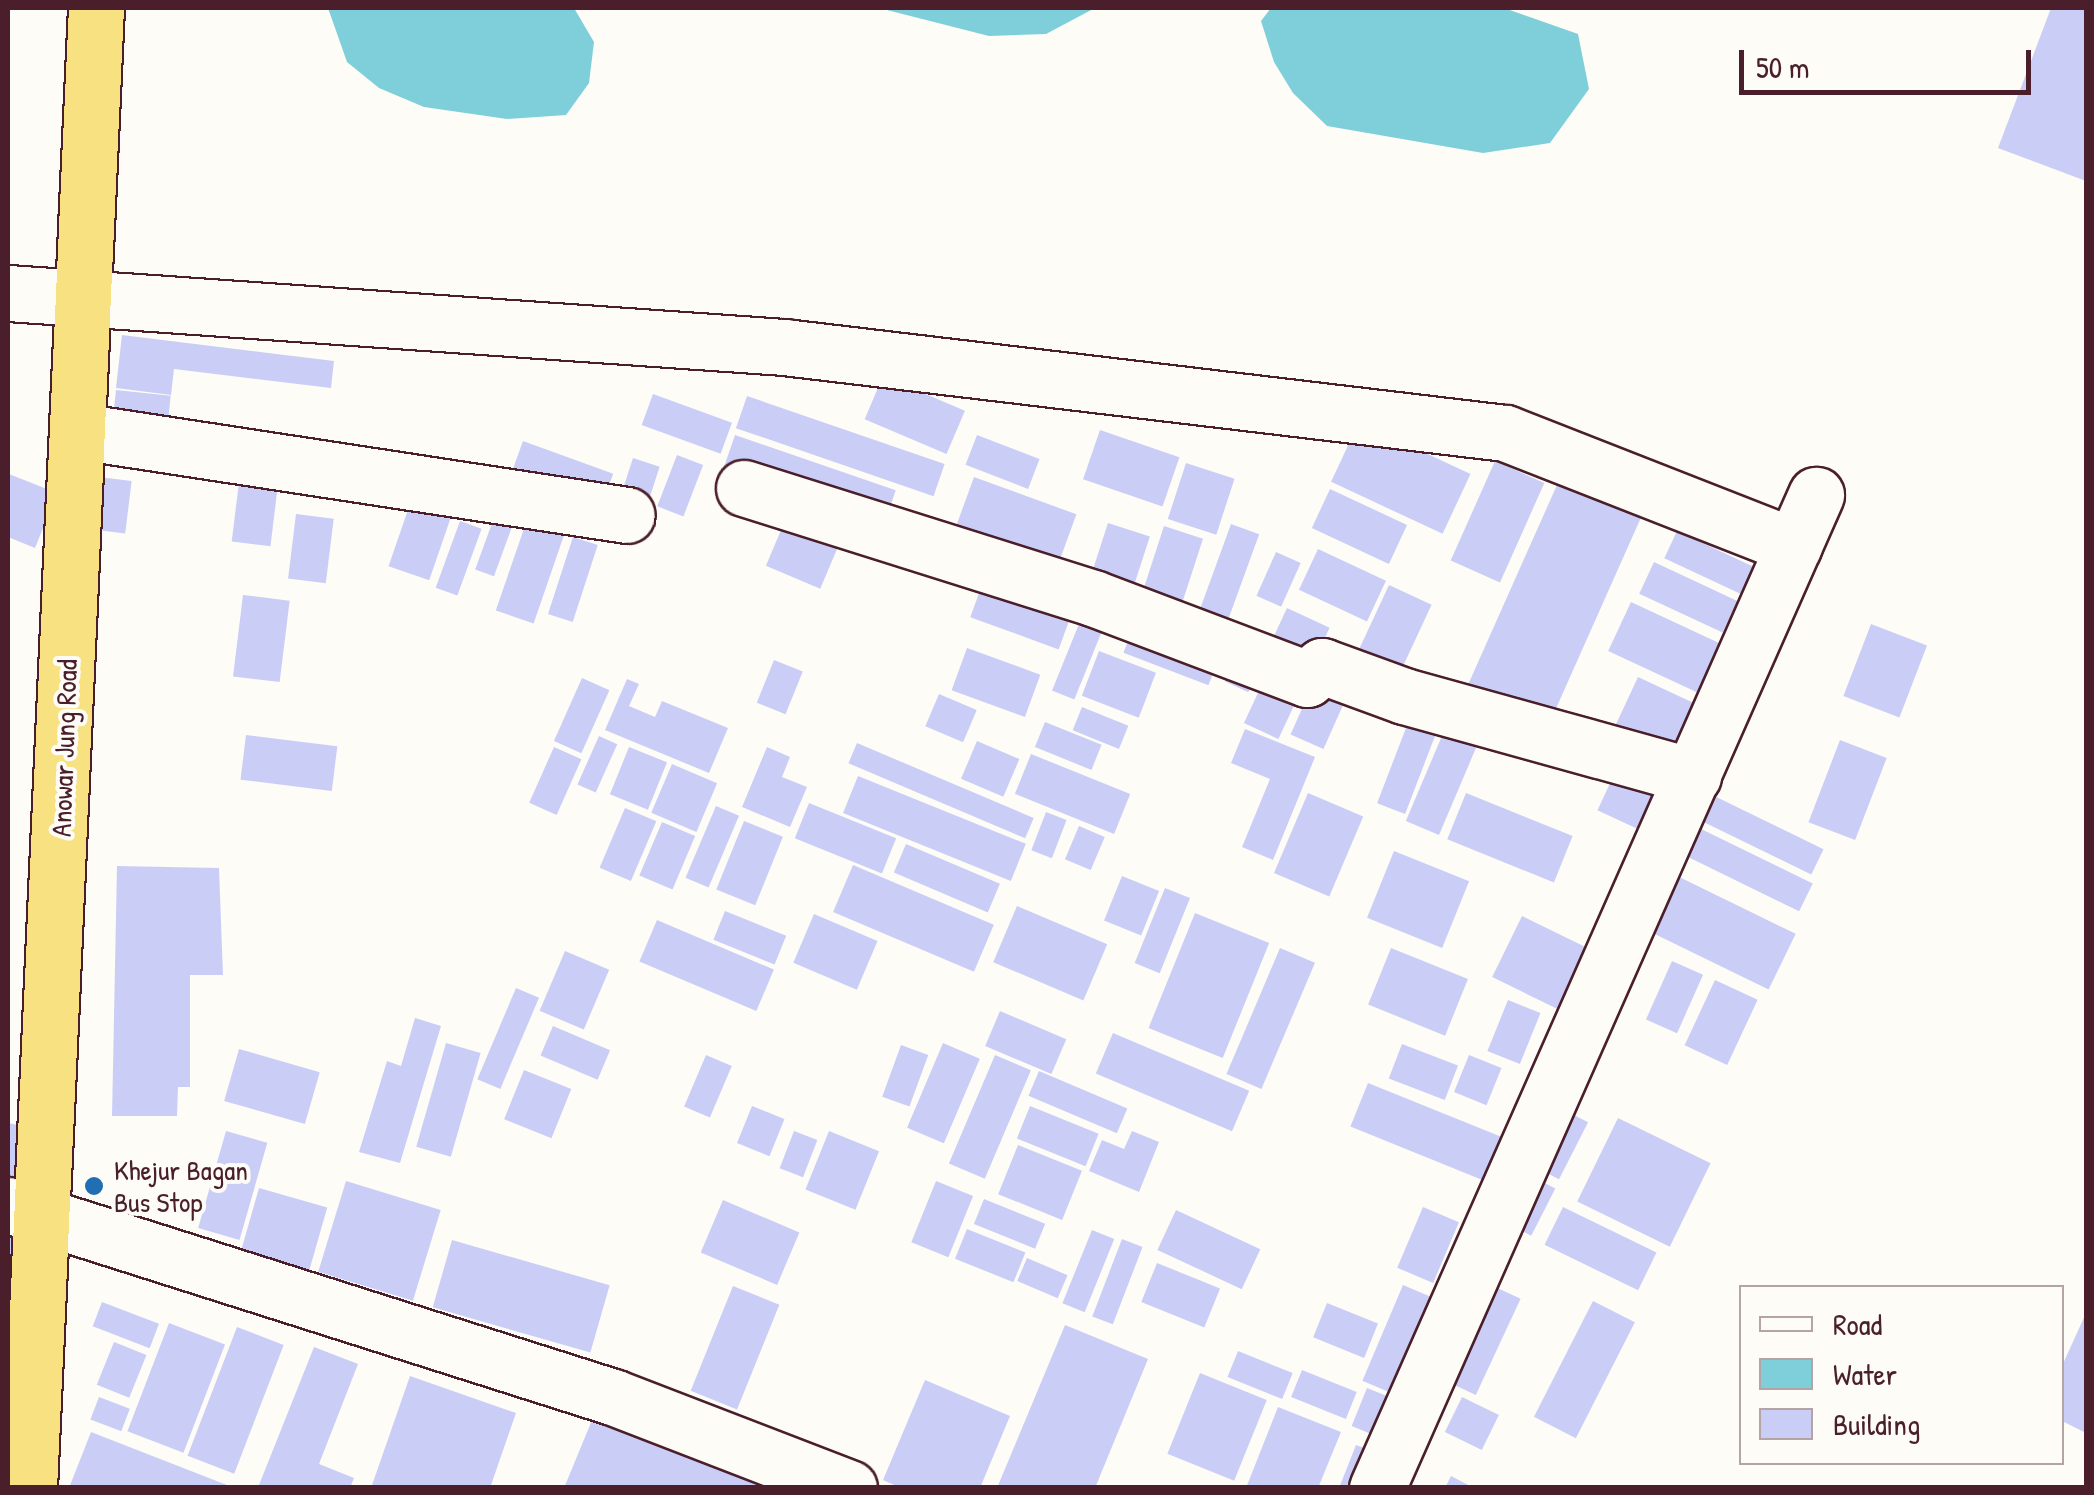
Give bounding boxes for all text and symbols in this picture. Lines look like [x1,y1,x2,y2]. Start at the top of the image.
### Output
scale bar [1744,30,2036,92]
text: 50 m [1756,47,1809,87]
street label: Anowar Jung Road [44,659,84,837]
place label: Khejur Bagan Bus Stop [114,1153,248,1219]
marker: Khejur Bagan Bus Stop [83,1175,105,1197]
legend [1739,1285,2064,1465]
text: Road [1833,1304,1882,1344]
text: Water [1833,1354,1897,1394]
text: Building [1833,1404,1920,1444]

